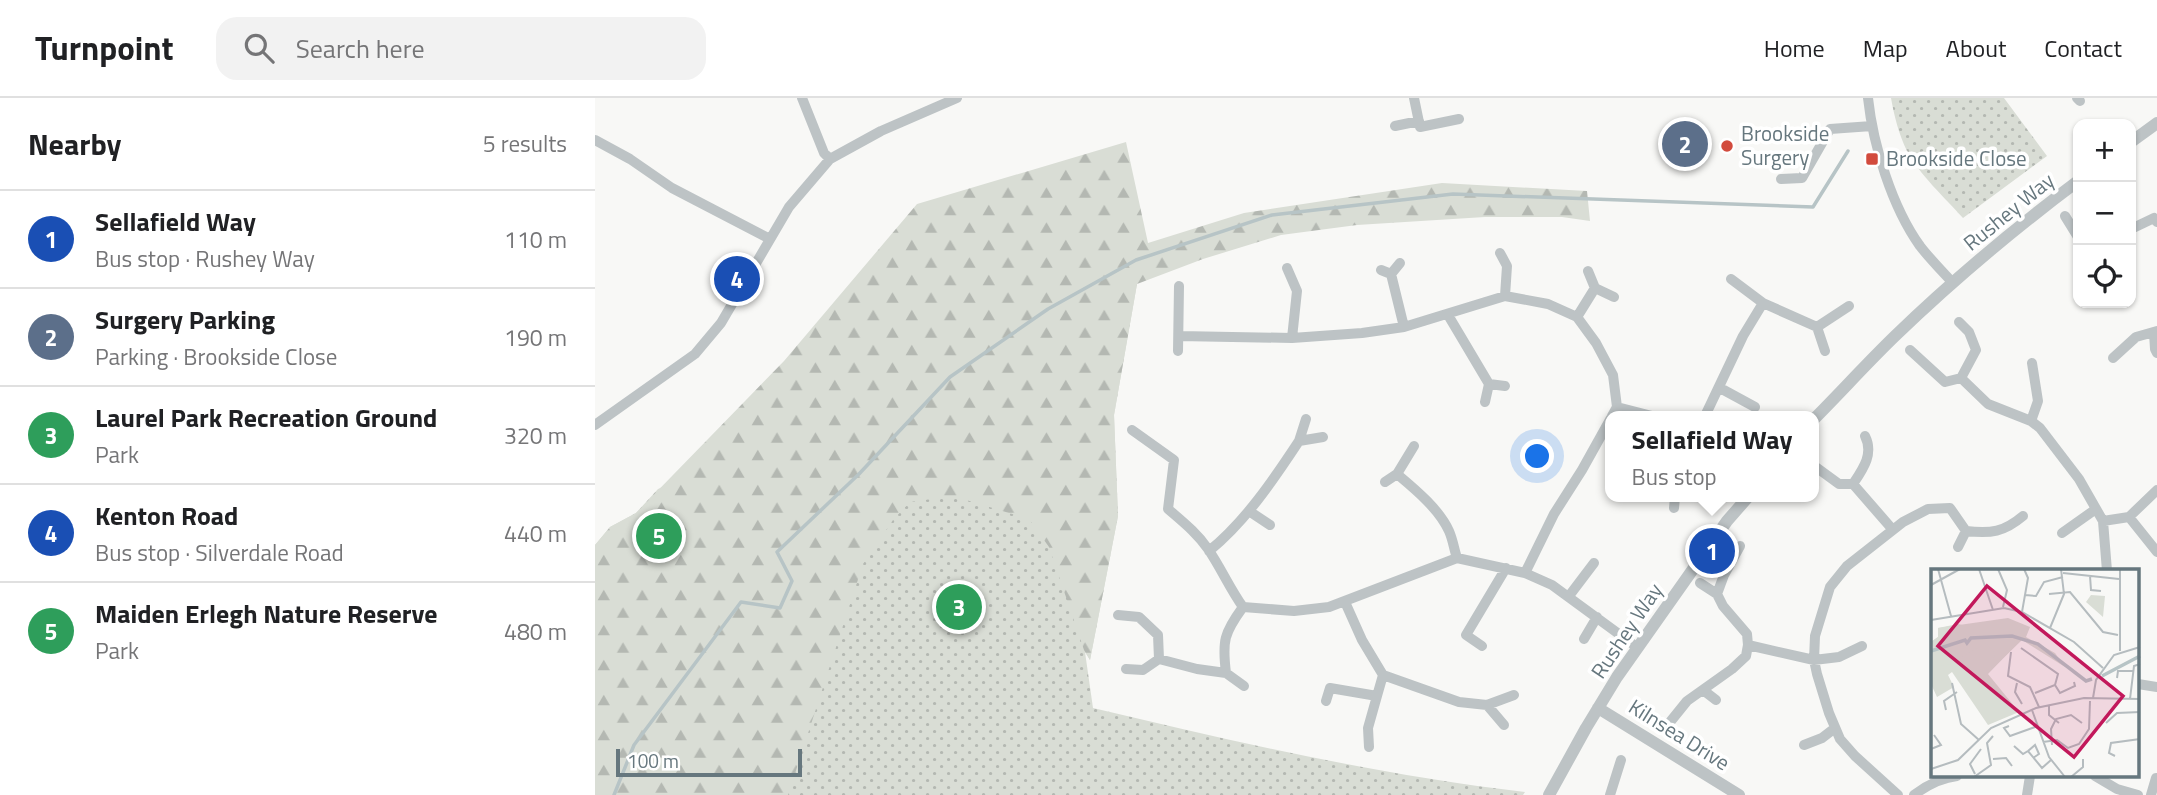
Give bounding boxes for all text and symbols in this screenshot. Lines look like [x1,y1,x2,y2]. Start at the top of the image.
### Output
search box [216,17,706,80]
text: Turnpoint [35,23,174,73]
icon: search [240,29,278,67]
text: Search here [296,29,425,68]
text: Home [1764,30,1825,66]
text: Map [1863,30,1908,66]
text: About [1946,30,2006,66]
text: Contact [2044,30,2122,66]
place label: Brookside Surgery [1741,117,1829,173]
pin: 2 [1662,118,1708,170]
map controls [2073,119,2136,308]
button: + [2073,119,2136,182]
text: Nearby [28,121,121,167]
text: 5 results [483,126,567,161]
marker: Brookside Surgery [1719,138,1735,154]
place label: Brookside Close [1886,142,2027,174]
marker: Brookside Close [1864,151,1880,167]
street label: Rushey Way [1956,164,2061,258]
button: − [2073,182,2136,245]
text: Sellafield Way [95,202,256,241]
text: 1 [45,222,57,257]
text: 110 m [504,222,567,257]
text: Bus stop · Rushey Way [95,241,315,276]
button: locate [2073,245,2136,308]
pin: 4 [714,253,760,305]
text: Surgery Parking [95,300,275,339]
text: 2 [45,320,57,355]
text: 190 m [504,320,567,355]
text: Parking · Brookside Close [95,339,337,374]
text: Laurel Park Recreation Ground [95,398,437,437]
popup [1605,411,1819,502]
text: 3 [45,418,57,453]
text: 320 m [504,418,567,453]
text: Sellafield Way [1632,420,1792,459]
text: Park [95,437,139,472]
your location [1520,439,1554,473]
text: Bus stop [1632,459,1717,494]
text: Kenton Road [95,496,238,535]
pin: 5 [636,510,682,562]
text: 4 [45,516,57,551]
text: 440 m [504,516,567,551]
pin: 1 [1689,525,1735,577]
text: Bus stop · Silverdale Road [95,535,344,570]
inset map [1931,569,2140,778]
street label: Rushey Way [1582,576,1670,685]
pin: 3 [936,581,982,633]
text: Maiden Erlegh Nature Reserve [95,594,437,633]
text: 5 [45,614,57,649]
text: 480 m [504,614,567,649]
text: Park [95,633,139,668]
street label: Kilnsea Drive [1623,690,1736,778]
scale bar [616,746,801,778]
text: 100 m [627,746,679,775]

